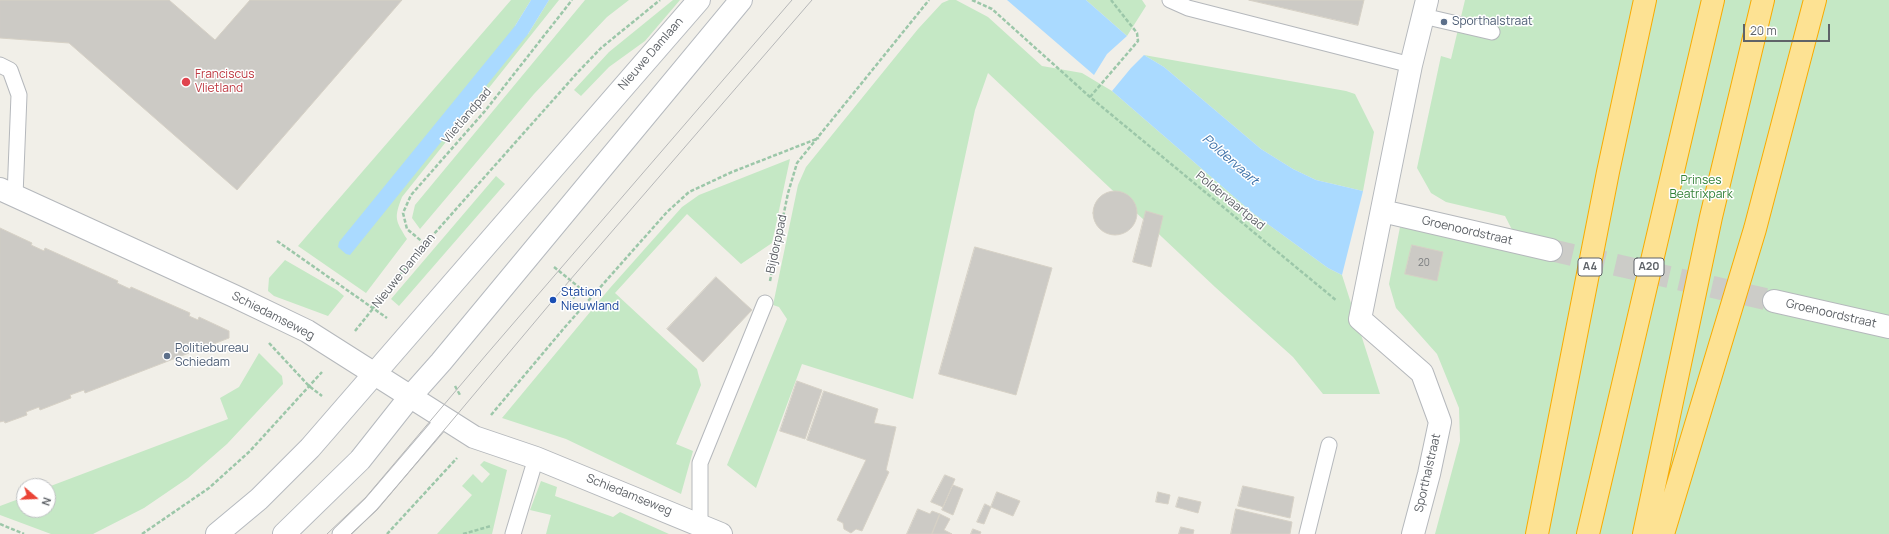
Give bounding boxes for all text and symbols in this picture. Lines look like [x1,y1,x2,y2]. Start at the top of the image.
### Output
street label: Nieuwe Damlaan [615,15,687,93]
place label: Sporthalstraat [1452,15,1533,29]
scale bar [1745,16,1832,42]
marker: Sporthalstraat [1439,17,1449,27]
text: 20 m [1750,22,1777,39]
place label: Franciscus Vlietland [195,68,255,96]
marker: Franciscus Vlietland [180,76,192,88]
street label: Vlietlandpad [439,85,495,147]
water label: Poldervaart [1199,131,1261,189]
street label: Poldervaartpad [1193,169,1267,233]
park label: Prinses Beatrixpark [1669,174,1733,202]
street label: Bijdorppad [764,213,790,275]
street label: Groenoordstraat [1420,214,1514,248]
street label: Nieuwe Damlaan [370,231,438,311]
house number: 20 [1418,257,1430,269]
road number: A4 [1578,258,1602,276]
road number: A20 [1634,258,1664,276]
place label: Station Nieuwland [561,286,619,314]
street label: Schiedamseweg [229,289,317,343]
marker: Station Nieuwland [548,295,558,305]
street label: Groenoordstraat [1784,297,1878,331]
place label: Politiebureau Schiedam [175,342,249,370]
marker: Politiebureau Schiedam [162,351,172,361]
street label: Sporthalstraat [1412,432,1444,514]
street label: Schiedamseweg [584,471,674,519]
north arrow [16,478,56,518]
text: N [38,496,55,508]

